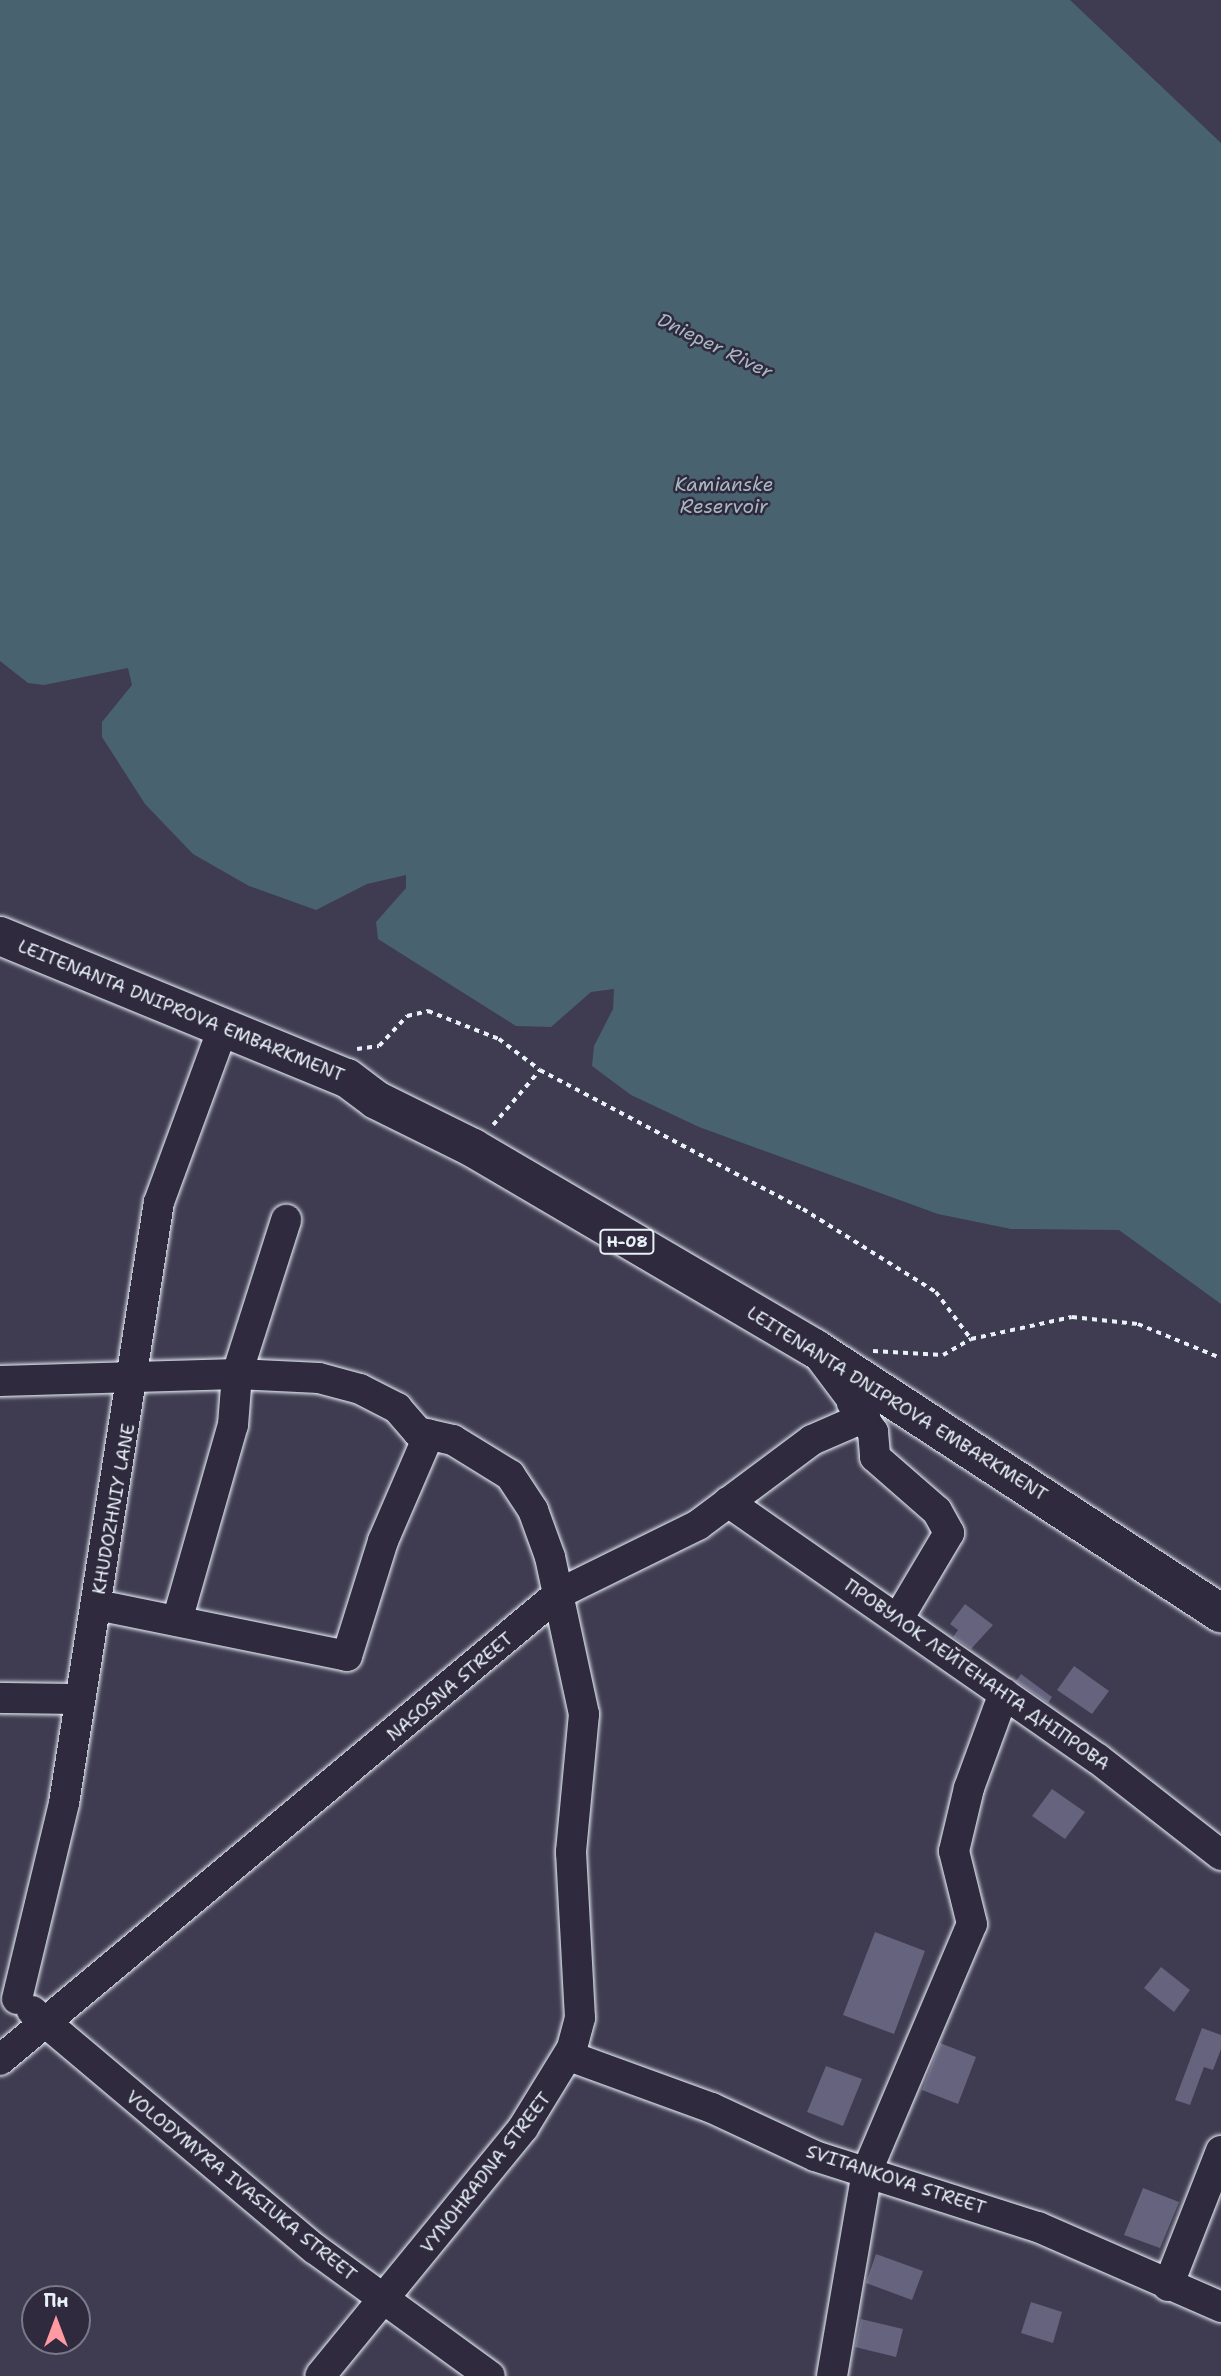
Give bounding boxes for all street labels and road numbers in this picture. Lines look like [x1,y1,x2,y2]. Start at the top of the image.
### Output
street label: LEITENANTA DNIPROVA EMBARKMENT [15,935,347,1087]
road number: Н-08 [599,1230,655,1254]
street label: LEITENANTA DNIPROVA EMBARKMENT [743,1302,1051,1506]
street label: KHUDOZHNIY LANE [88,1422,140,1596]
street label: ПРОВУЛОК ЛЕЙТЕНАНТА ДНІПРОВА [840,1575,1114,1775]
street label: NASOSNA STREET [383,1628,517,1746]
street label: VOLODYMYRA IVASIUKA STREET [121,2086,361,2286]
street label: VYNOHRADNA STREET [416,2088,556,2258]
street label: SVITANKOVA STREET [803,2141,989,2219]

